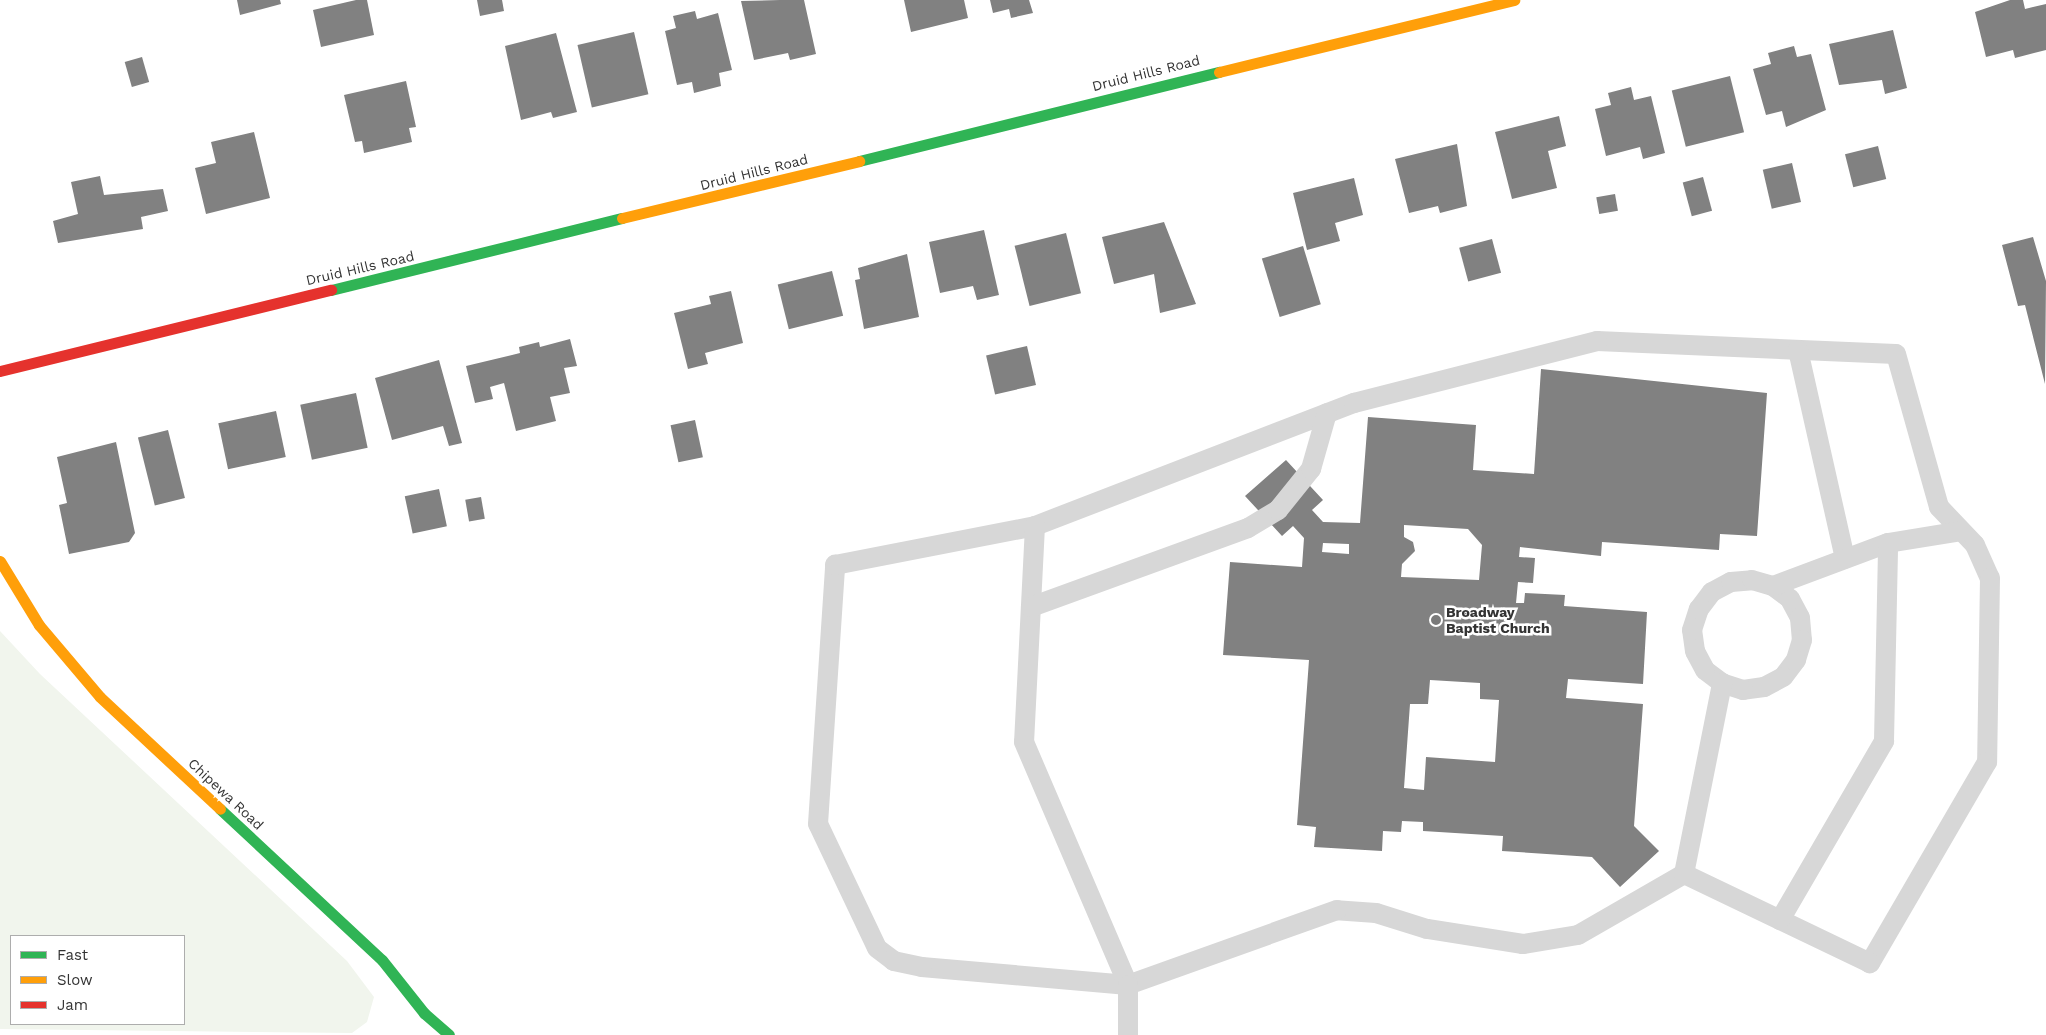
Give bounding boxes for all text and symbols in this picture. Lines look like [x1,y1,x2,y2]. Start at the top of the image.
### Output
street label: Druid Hills Road [1090,51,1202,95]
street label: Druid Hills Road [698,150,810,194]
street label: Druid Hills Road [304,247,416,289]
place label: Broadway Baptist Church [1446,604,1550,636]
marker: Broadway Baptist Church [1430,614,1442,626]
street label: Chipewa Road [185,755,267,833]
legend [10,935,185,1025]
text: Fast [57,946,88,964]
text: Slow [57,971,93,989]
text: Jam [57,996,88,1014]

